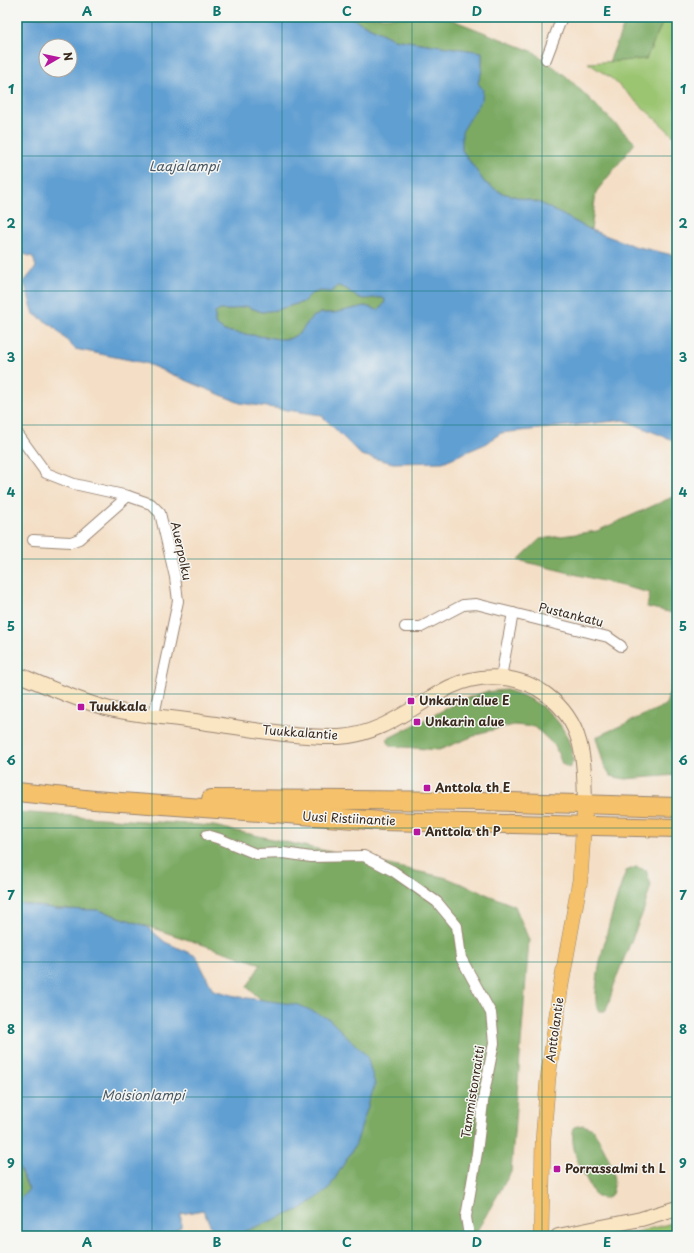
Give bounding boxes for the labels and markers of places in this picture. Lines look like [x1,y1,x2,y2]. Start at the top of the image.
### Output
place label: Unkarin alue E [419,691,510,709]
marker: Unkarin alue E [406,696,416,706]
place label: Tuukkala [89,697,148,715]
marker: Tuukkala [76,702,86,712]
place label: Unkarin alue [425,712,505,730]
marker: Unkarin alue [412,717,422,727]
place label: Anttola th E [434,778,511,796]
marker: Anttola th E [422,783,432,793]
place label: Anttola th P [424,822,501,840]
marker: Anttola th P [412,827,422,837]
place label: Porrassalmi th L [565,1159,666,1177]
marker: Porrassalmi th L [552,1164,562,1174]

